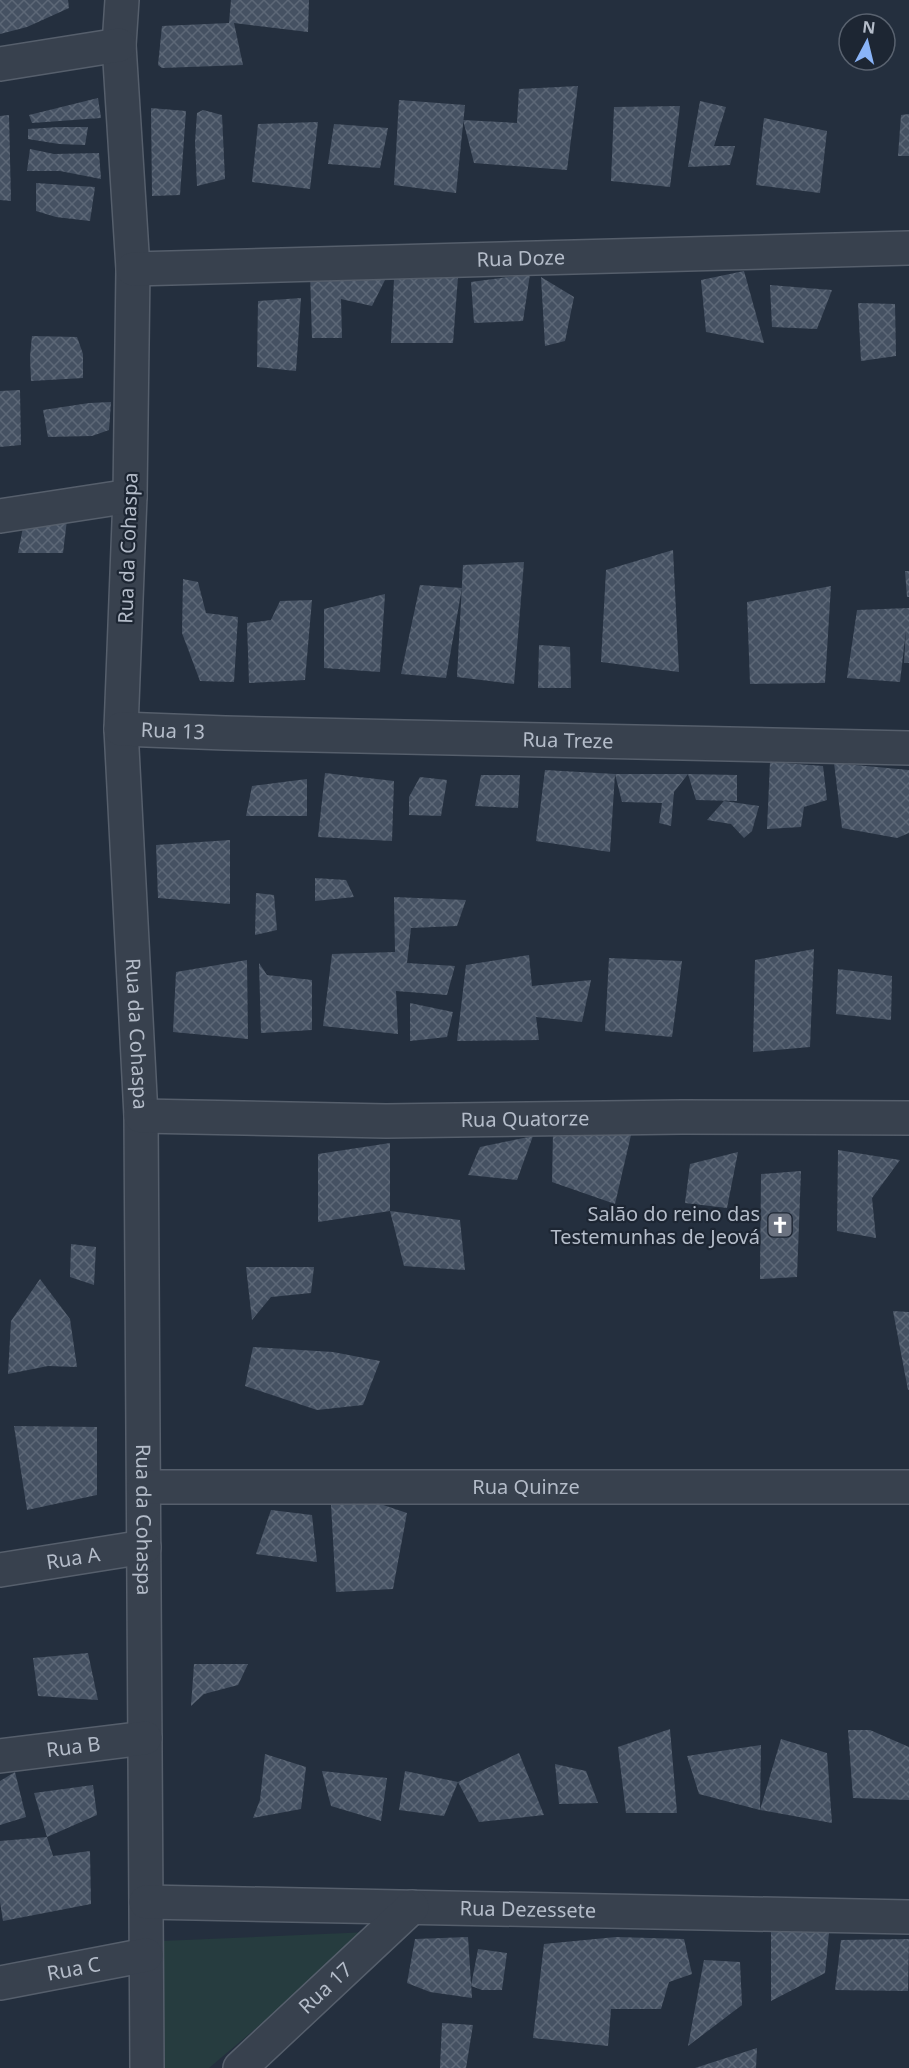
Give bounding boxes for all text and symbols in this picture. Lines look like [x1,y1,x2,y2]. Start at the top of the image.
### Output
north arrow [837,12,897,72]
text: N [861,15,877,39]
street label: Rua Doze [476,243,565,273]
street label: Rua da Cohaspa [111,472,144,624]
street label: Rua 13 [140,716,206,745]
street label: Rua Treze [522,726,614,755]
street label: Rua da Cohaspa [120,957,155,1110]
street label: Rua Quatorze [460,1104,590,1133]
place label: Salão do reino das Testemunhas de Jeová [551,1200,760,1250]
church icon: Salão do reino das Testemunhas de Jeová [765,1210,795,1240]
street label: Rua da Cohaspa [130,1444,158,1596]
street label: Rua Quinze [472,1473,580,1500]
street label: Rua A [44,1540,102,1575]
street label: Rua B [45,1730,102,1763]
street label: Rua Dezessete [459,1894,597,1924]
street label: Rua C [45,1950,103,1987]
street label: Rua 17 [292,1956,358,2019]

